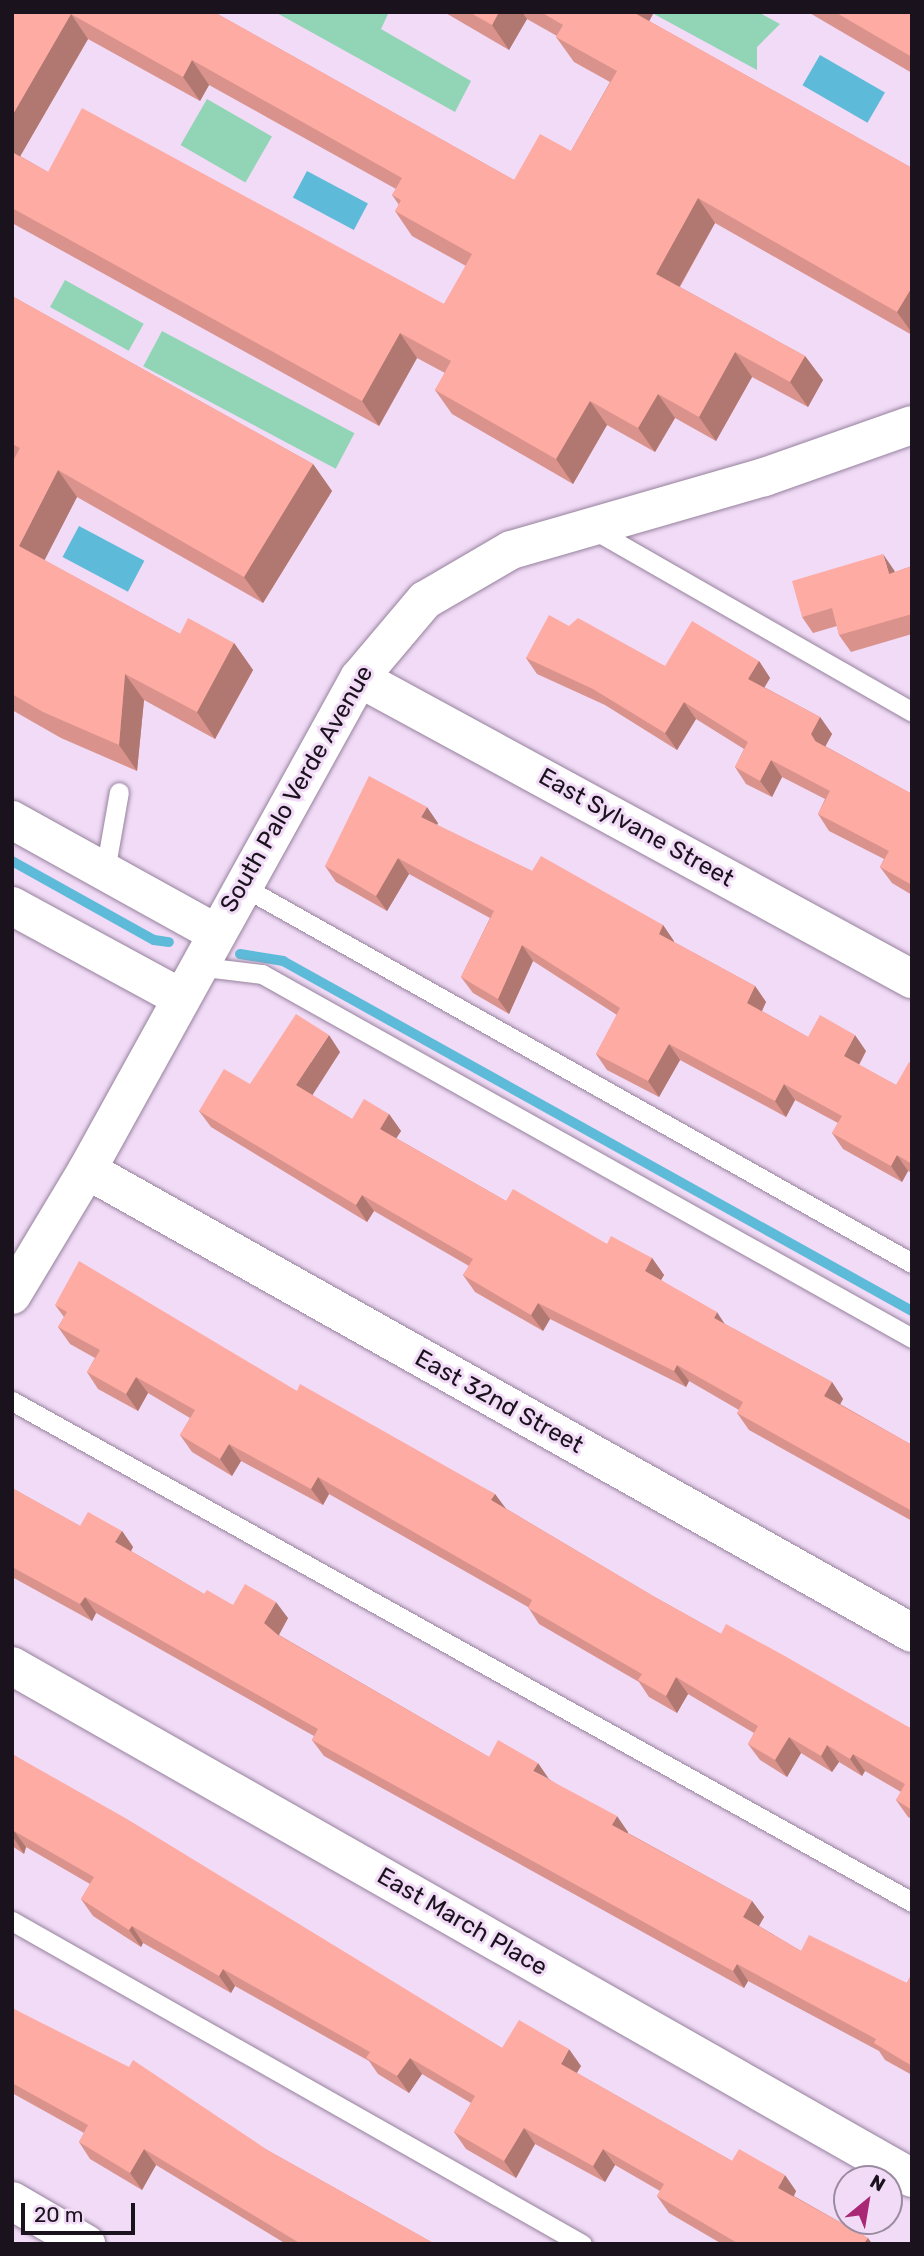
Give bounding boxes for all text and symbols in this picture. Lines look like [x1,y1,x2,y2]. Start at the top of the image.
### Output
street label: South Palo Verde Avenue [214,660,380,918]
street label: East Sylvane Street [533,762,739,894]
street label: East 32nd Street [410,1344,588,1460]
street label: East March Place [372,1862,552,1982]
north arrow [833,2165,903,2235]
text: N [866,2170,889,2196]
scale bar [24,2190,138,2234]
text: 20 m [34,2202,83,2227]

